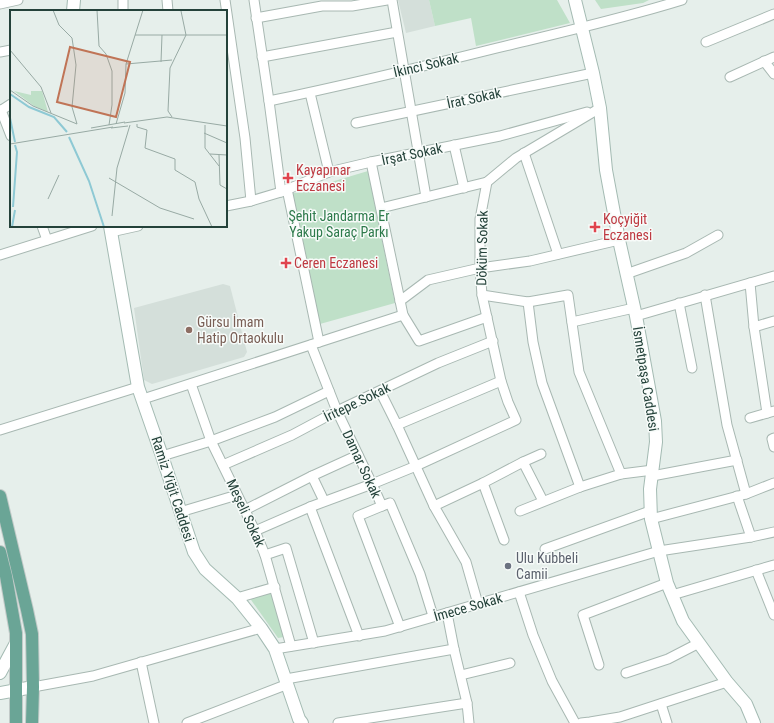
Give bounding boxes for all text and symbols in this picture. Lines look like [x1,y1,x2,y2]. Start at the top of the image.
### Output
inset map [10,10,227,227]
street label: İkinci Sokak [392,50,461,80]
street label: İrat Sokak [445,84,503,112]
street label: İrşat Sokak [380,140,445,168]
place label: Kayapınar Eczanesi [296,162,351,194]
marker: Kayapınar Eczanesi [283,173,293,183]
park label: Şehit Jandarma Er Yakup Saraç Parkı [288,208,390,240]
street label: Döküm Sokak [473,209,491,286]
place label: Koçyiğit Eczanesi [603,211,652,243]
marker: Koçyiğit Eczanesi [590,222,600,232]
place label: Ceren Eczanesi [294,255,378,271]
marker: Ceren Eczanesi [281,258,291,268]
place label: Gürsu İmam Hatip Ortaokulu [197,314,284,346]
marker: Gürsu İmam Hatip Ortaokulu [184,325,194,335]
street label: İsmetpaşa Caddesi [630,326,662,432]
street label: İritepe Sokak [321,379,393,425]
street label: Damar Sokak [339,428,385,501]
street label: Ramiz Yiğit Caddesi [148,434,198,544]
street label: Meşeli Sokak [223,476,269,550]
place label: Ulu Kubbeli Camii [516,550,578,582]
marker: Ulu Kubbeli Camii [503,561,513,571]
street label: İmece Sokak [432,589,505,624]

